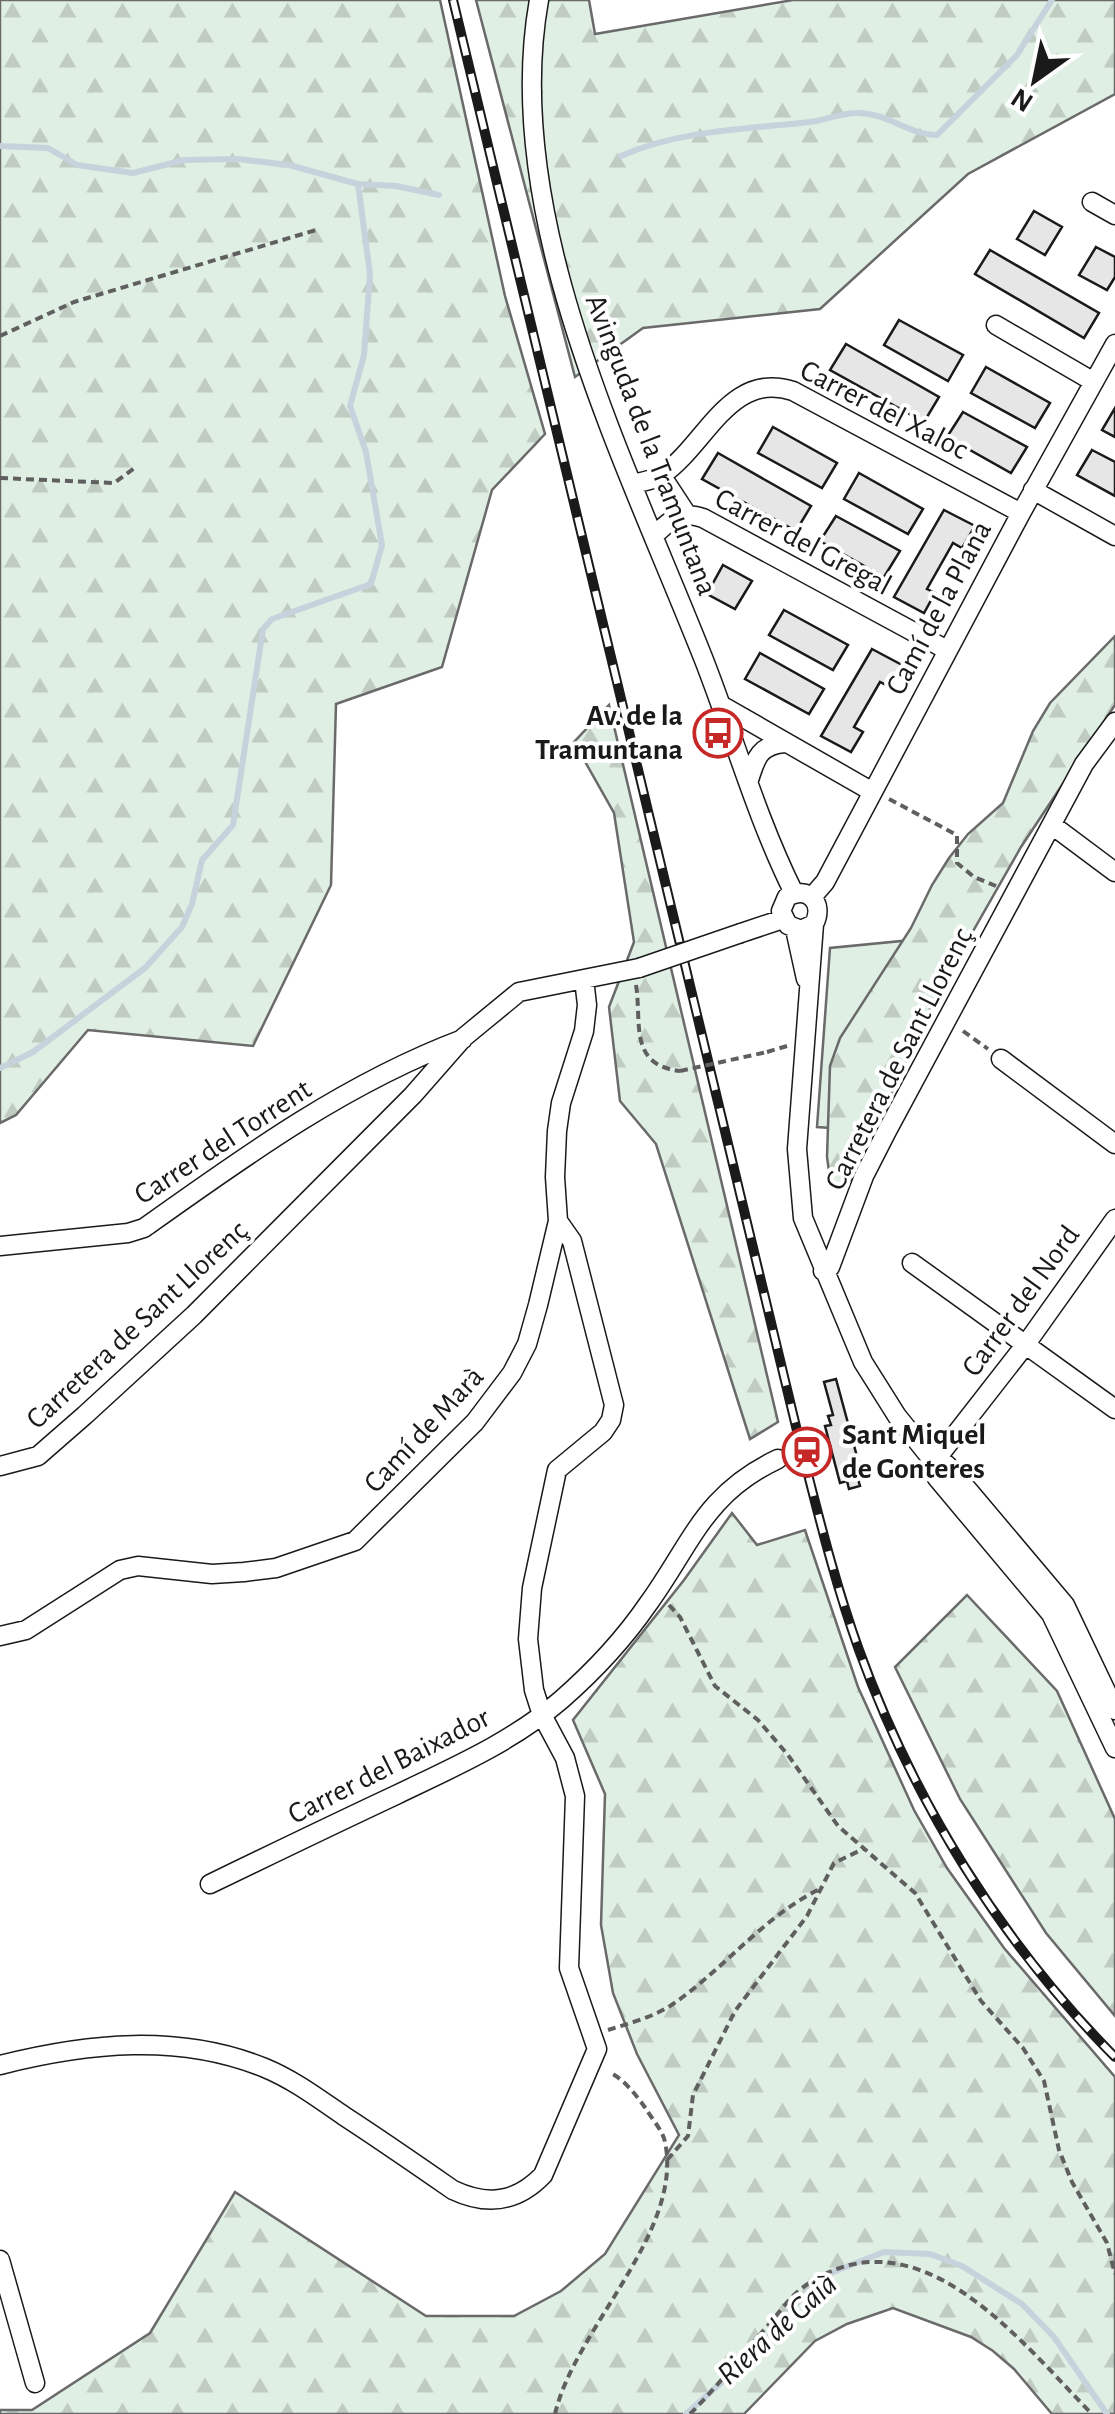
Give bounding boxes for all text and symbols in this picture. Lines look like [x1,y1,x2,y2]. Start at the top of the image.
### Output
north arrow [985,30,1085,130]
text: N [1007,82,1038,116]
street label: Avinguda de la Tramuntana [580,290,722,600]
street label: Carrer del Xaloc [795,355,973,465]
street label: Carrer del Gregal [710,483,896,601]
street label: Camí de la Plana [881,516,997,700]
place label: Av. de la Tramuntana [535,701,683,765]
bus stop icon: Av. de la Tramuntana [692,707,744,759]
street label: Carretera de Sant Llorenç [820,923,978,1195]
street label: Carrer del Torrent [129,1074,317,1210]
street label: Carretera de Sant Llorenç [21,1215,254,1435]
street label: Carrer del Nord [956,1220,1086,1382]
street label: Camí de Marà [359,1361,489,1499]
place label: Sant Miquel de Gonteres [842,1420,986,1484]
station icon: Sant Miquel de Gonteres [781,1426,833,1478]
street label: Carrer del Baixador [283,1702,495,1830]
water label: Riera de Gaià [711,2267,843,2391]

